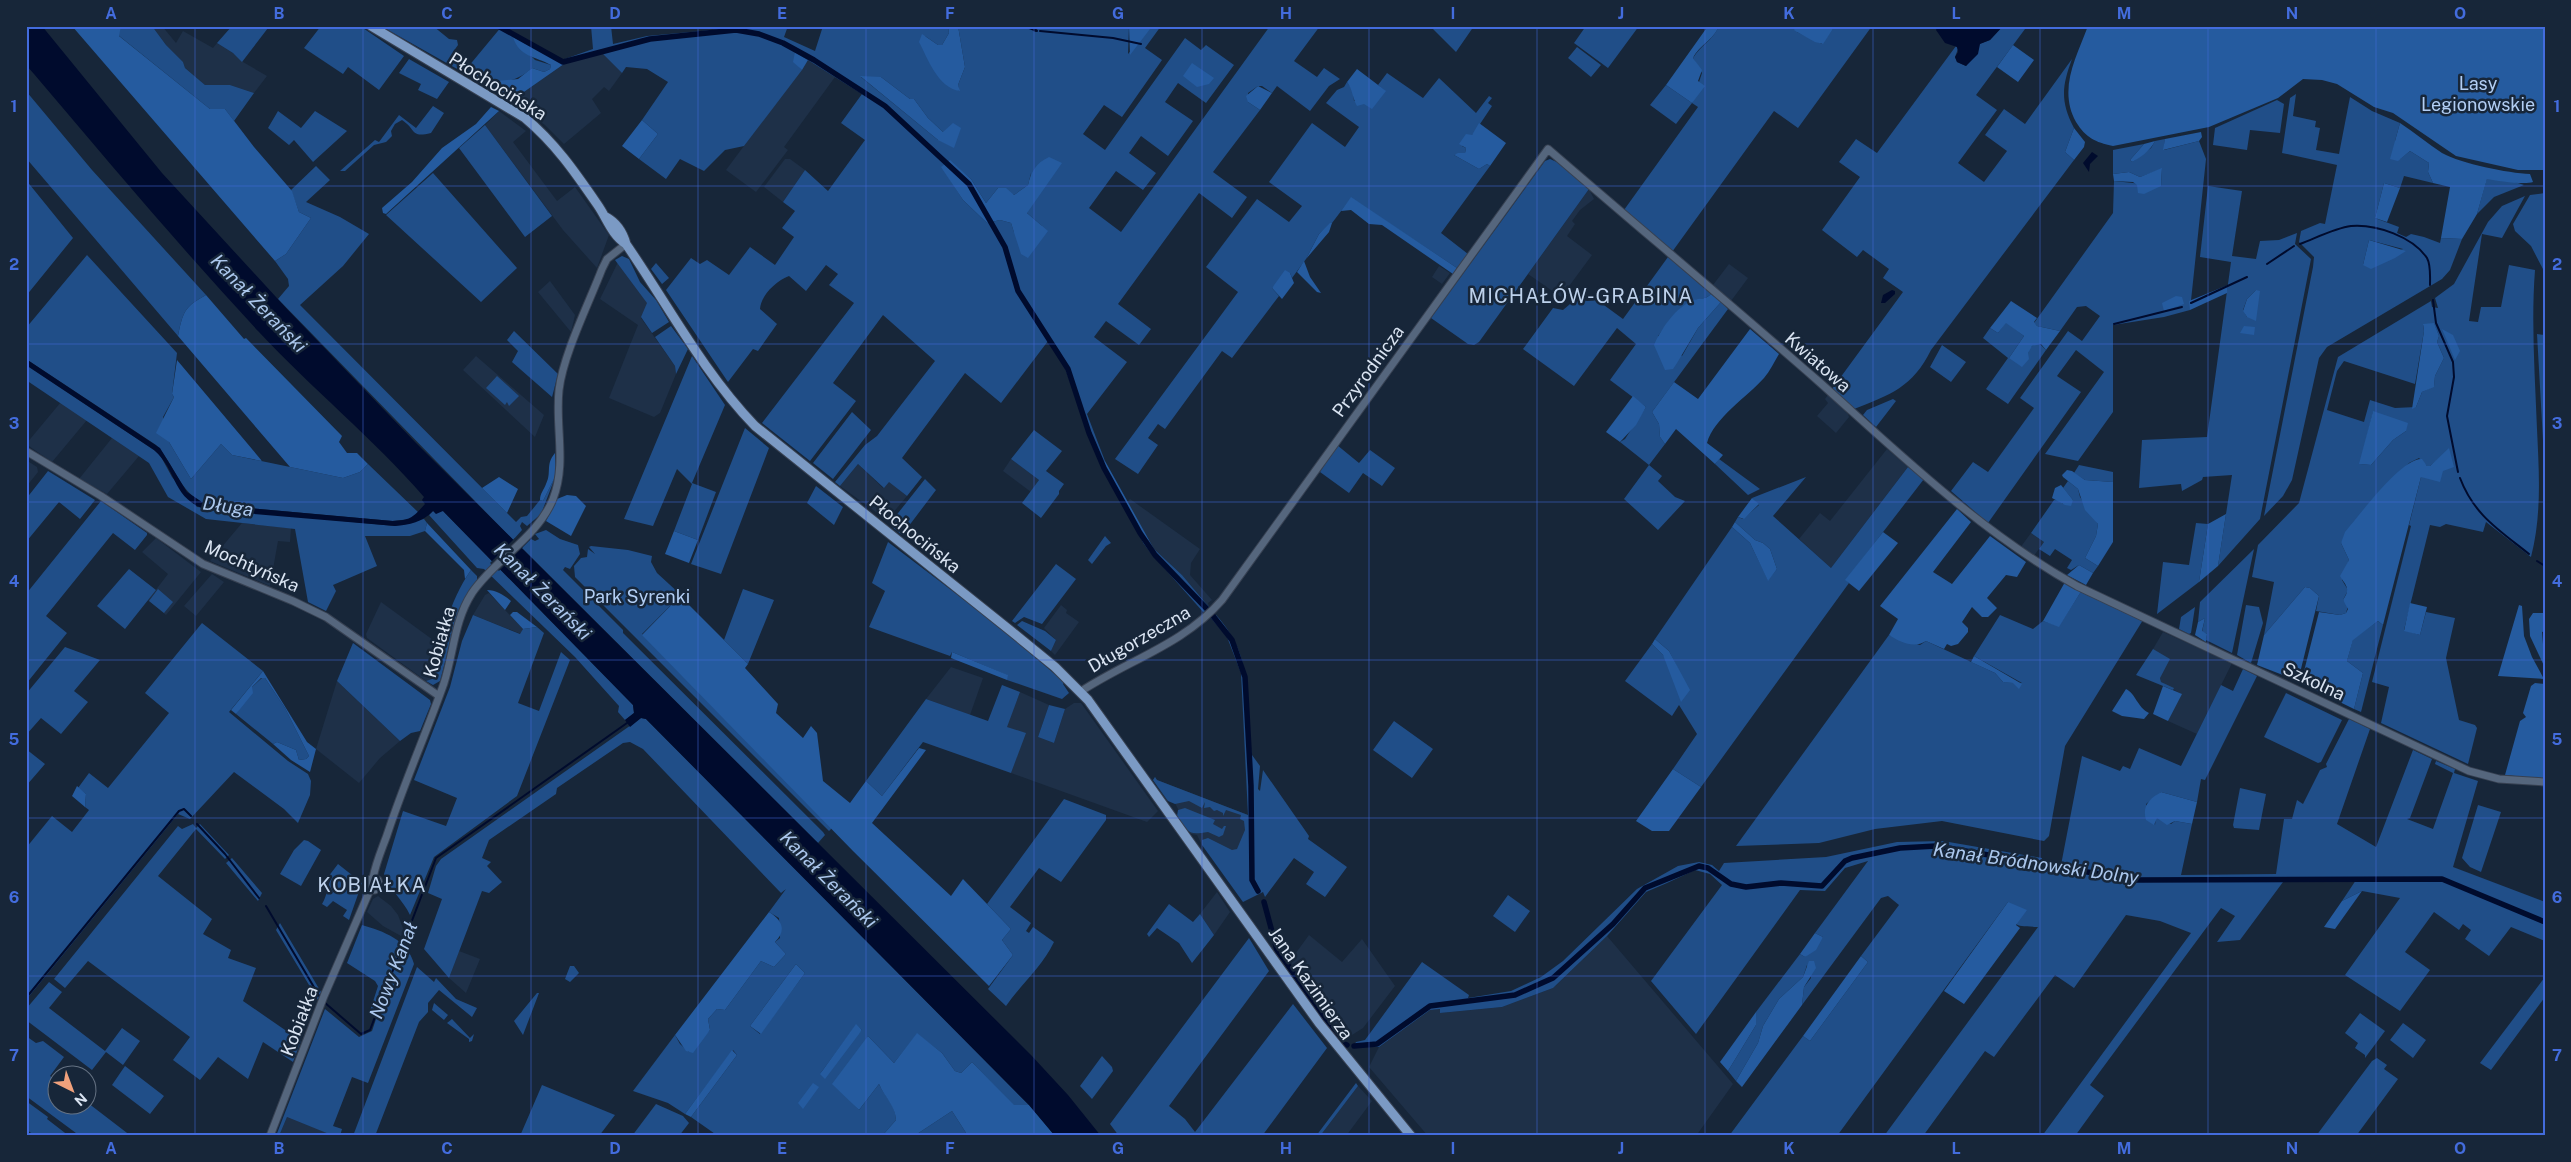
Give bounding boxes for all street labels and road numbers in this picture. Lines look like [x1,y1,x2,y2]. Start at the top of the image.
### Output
street label: Płochocińska [445,48,551,124]
street label: Przyrodnicza [1328,321,1408,421]
street label: Kwiatowa [1781,328,1855,396]
street label: Płochocińska [865,491,965,577]
street label: Mochtyńska [201,536,303,596]
street label: Długorzeczna [1084,601,1194,677]
street label: Kobiałka [419,604,459,680]
street label: Szkolna [2280,658,2348,704]
street label: Jana Kazimierza [1264,923,1358,1043]
street label: Kobiałka [276,983,322,1059]

